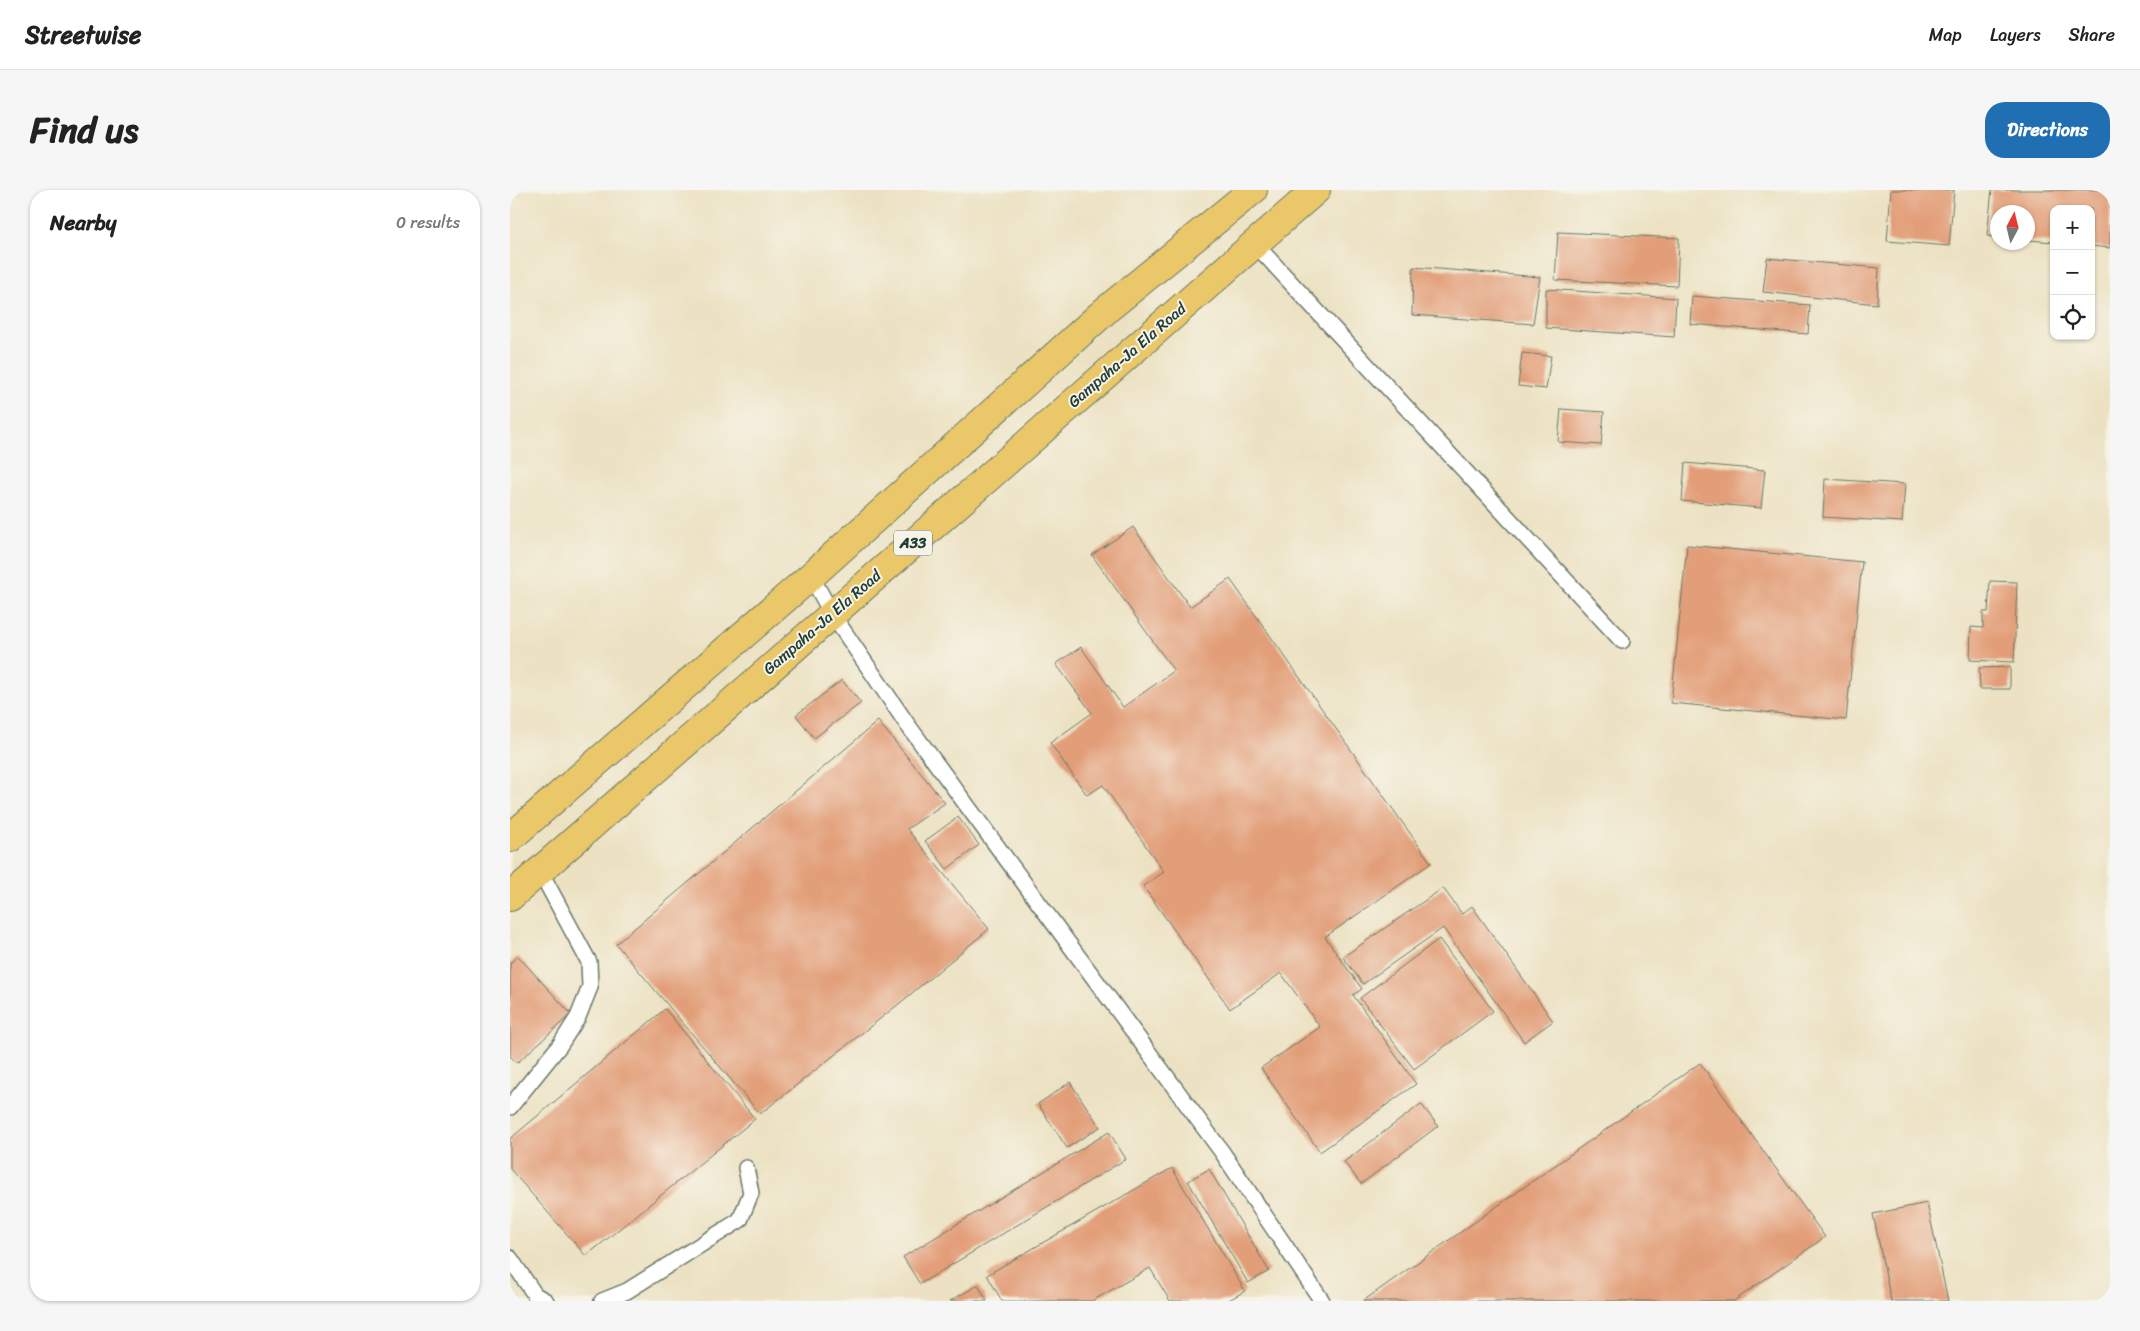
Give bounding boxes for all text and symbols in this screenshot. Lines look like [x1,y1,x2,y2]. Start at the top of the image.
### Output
text: Streetwise [25,14,141,56]
text: Map [1929,19,1962,51]
text: Layers [1990,19,2041,51]
text: Share [2069,19,2115,51]
text: Find us [30,99,138,161]
button: Directions [1985,102,2110,158]
text: Nearby [50,204,116,242]
north arrow [1990,205,2035,250]
map controls [2050,205,2095,340]
button: + [2050,205,2095,250]
text: 0 results [396,208,460,237]
button: − [2050,250,2095,295]
street label: Gampaha-Ja Ela Road [1061,294,1194,415]
button: locate [2050,295,2095,340]
road number: A33 [894,530,932,556]
street label: Gampaha-Ja Ela Road [756,561,889,682]

